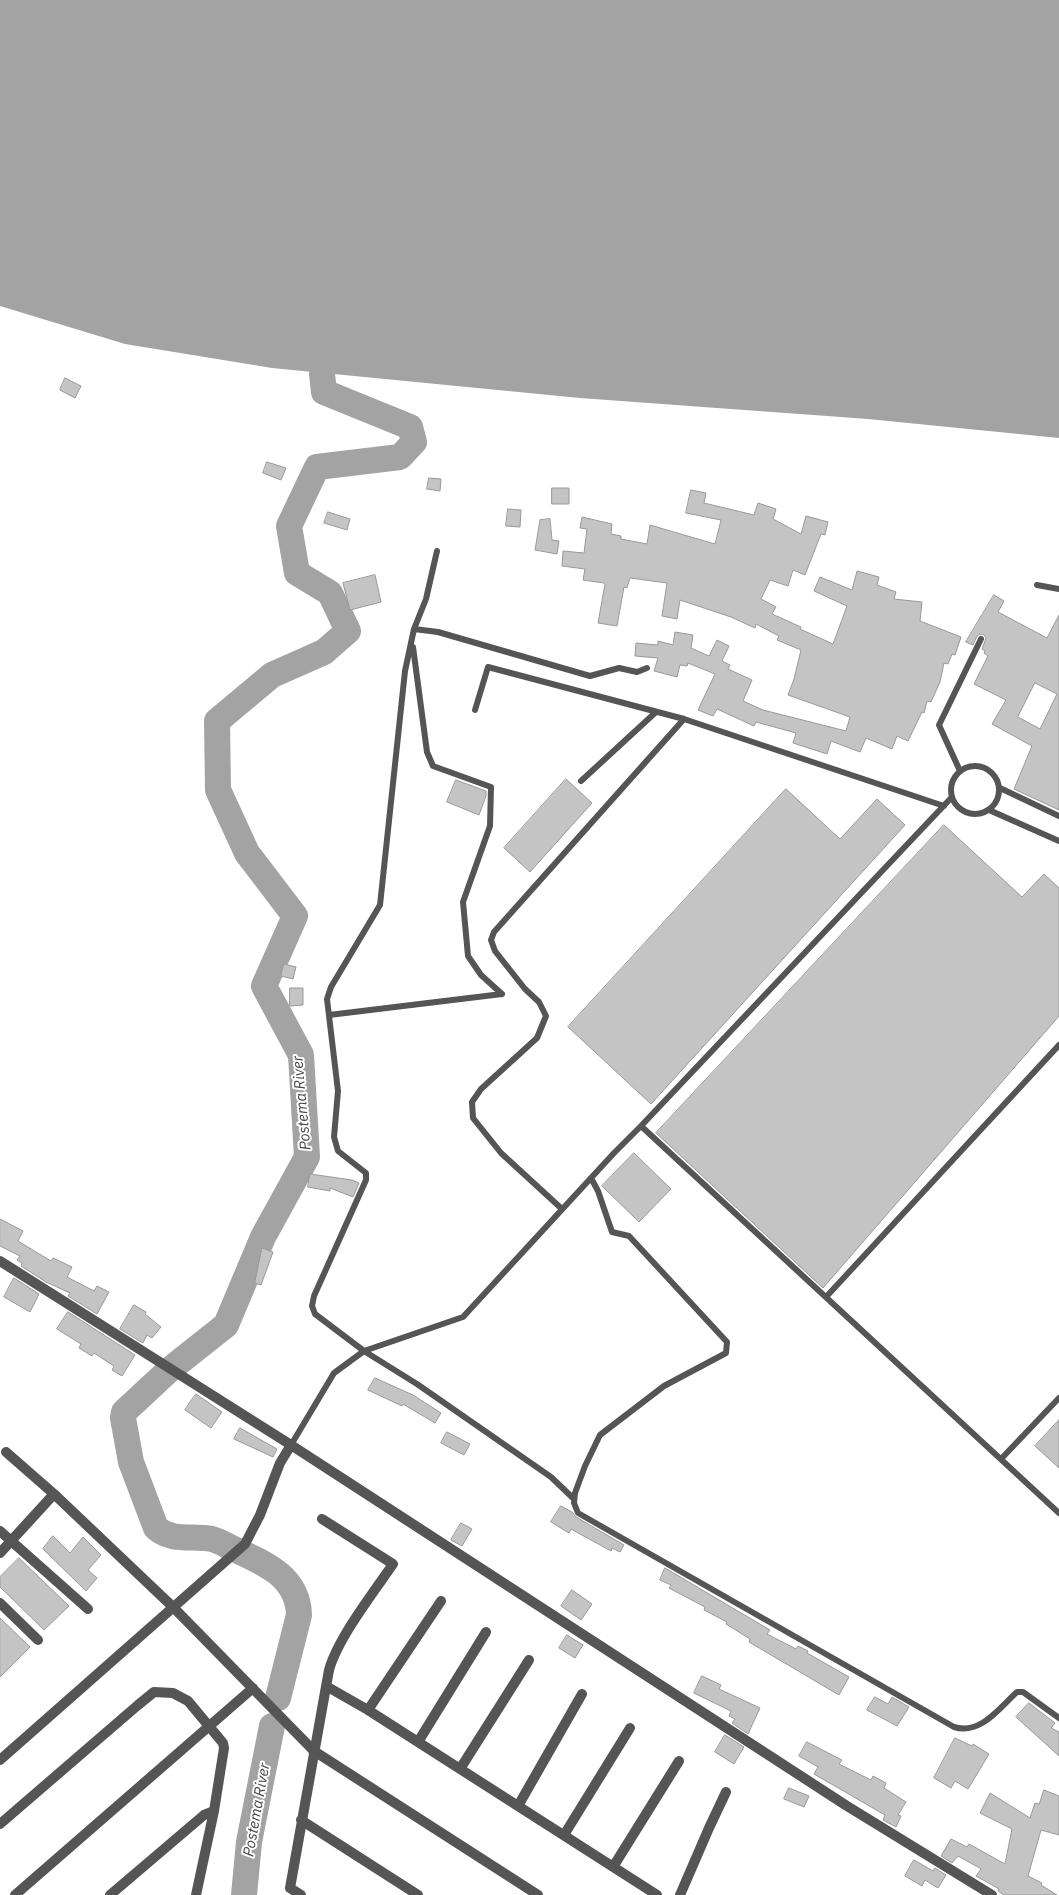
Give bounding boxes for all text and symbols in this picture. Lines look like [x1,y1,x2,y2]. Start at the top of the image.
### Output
water label: Postema River [289,1055,315,1151]
water label: Postema River [240,1762,274,1858]

